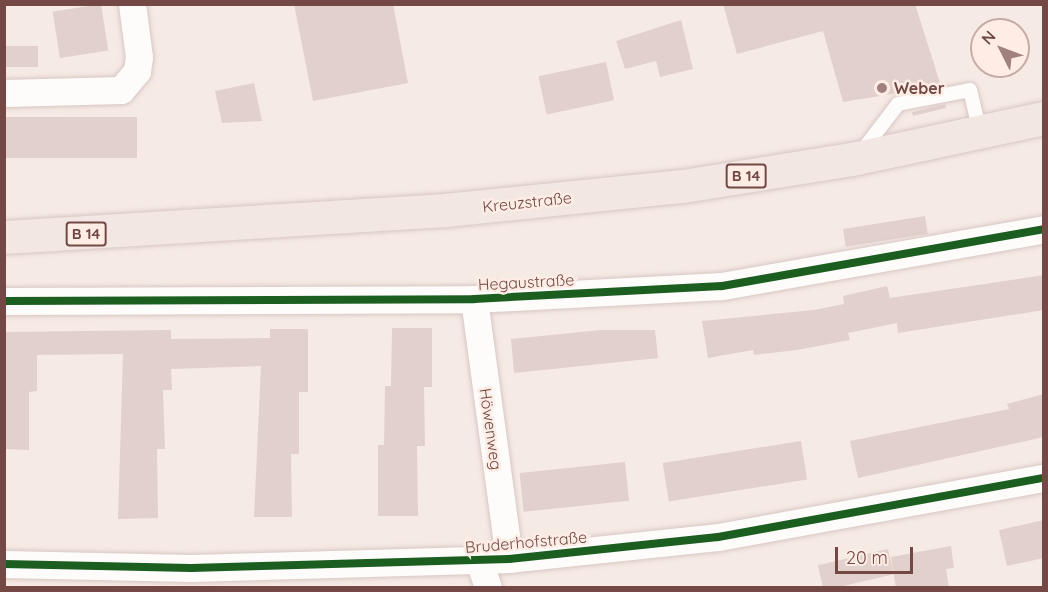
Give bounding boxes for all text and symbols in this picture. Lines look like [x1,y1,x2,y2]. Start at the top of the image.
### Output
north arrow [970,18,1030,78]
text: N [977,26,999,48]
place label: Weber [894,78,945,98]
marker: Weber [875,81,889,95]
road number: B 14 [725,164,767,188]
street label: Kreuzstraße [481,188,573,216]
road number: B 14 [65,222,107,246]
street label: Hegaustraße [477,270,575,294]
street label: Höwenweg [476,387,506,471]
street label: Bruderhofstraße [464,527,588,557]
scale bar [838,535,916,573]
text: 20 m [846,546,888,569]

